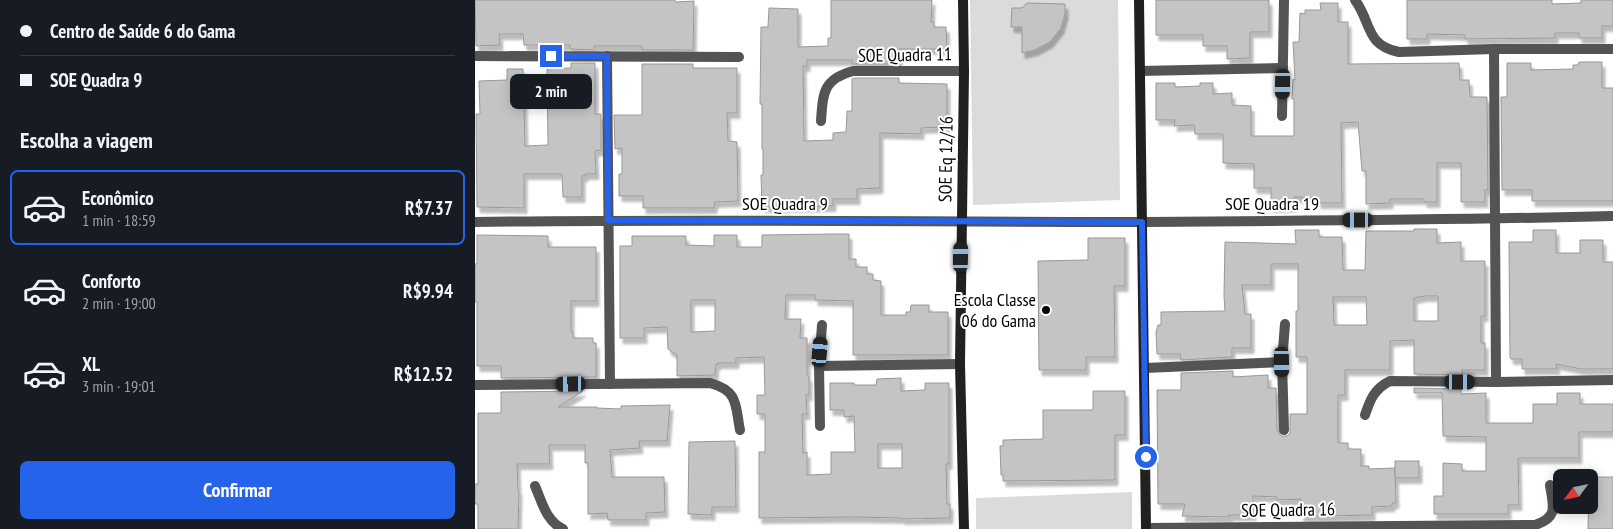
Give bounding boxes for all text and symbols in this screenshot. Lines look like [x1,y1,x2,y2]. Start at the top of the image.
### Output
text: Centro de Saúde 6 do Gama [50,19,235,43]
street label: SOE Quadra 11 [858,42,952,67]
route end [540,45,562,67]
text: SOE Quadra 9 [50,68,142,92]
car [1275,69,1290,99]
callout: 2 min [510,74,592,108]
text: 2 min [535,81,567,101]
street label: SOE Eq 12/16 [933,116,958,202]
text: Escolha a viagem [20,126,153,154]
icon: car [22,185,67,230]
text: Econômico [82,186,154,210]
street label: SOE Quadra 9 [742,192,828,215]
street label: SOE Quadra 19 [1225,192,1319,215]
text: R$7.37 [405,196,453,220]
text: 1 min · 18:59 [82,210,156,230]
car [1343,213,1373,228]
car [953,242,968,272]
icon: car [22,268,67,313]
text: Conforto [82,269,141,293]
text: R$9.94 [403,279,453,303]
place label: Escola Classe 06 do Gama [954,288,1036,332]
text: 2 min · 19:00 [82,293,156,313]
marker: Escola Classe 06 do Gama [1040,304,1052,316]
car [811,336,828,368]
car [1274,347,1289,377]
icon: car [22,351,67,396]
text: XL [82,352,100,376]
text: R$12.52 [394,362,453,386]
car [1445,375,1475,390]
text: 3 min · 19:01 [82,376,156,396]
car [555,376,586,392]
route start [1135,446,1157,468]
button: Confirmar [20,461,455,519]
north arrow [1553,469,1597,514]
map controls [1553,469,1598,514]
street label: SOE Quadra 16 [1241,497,1335,522]

